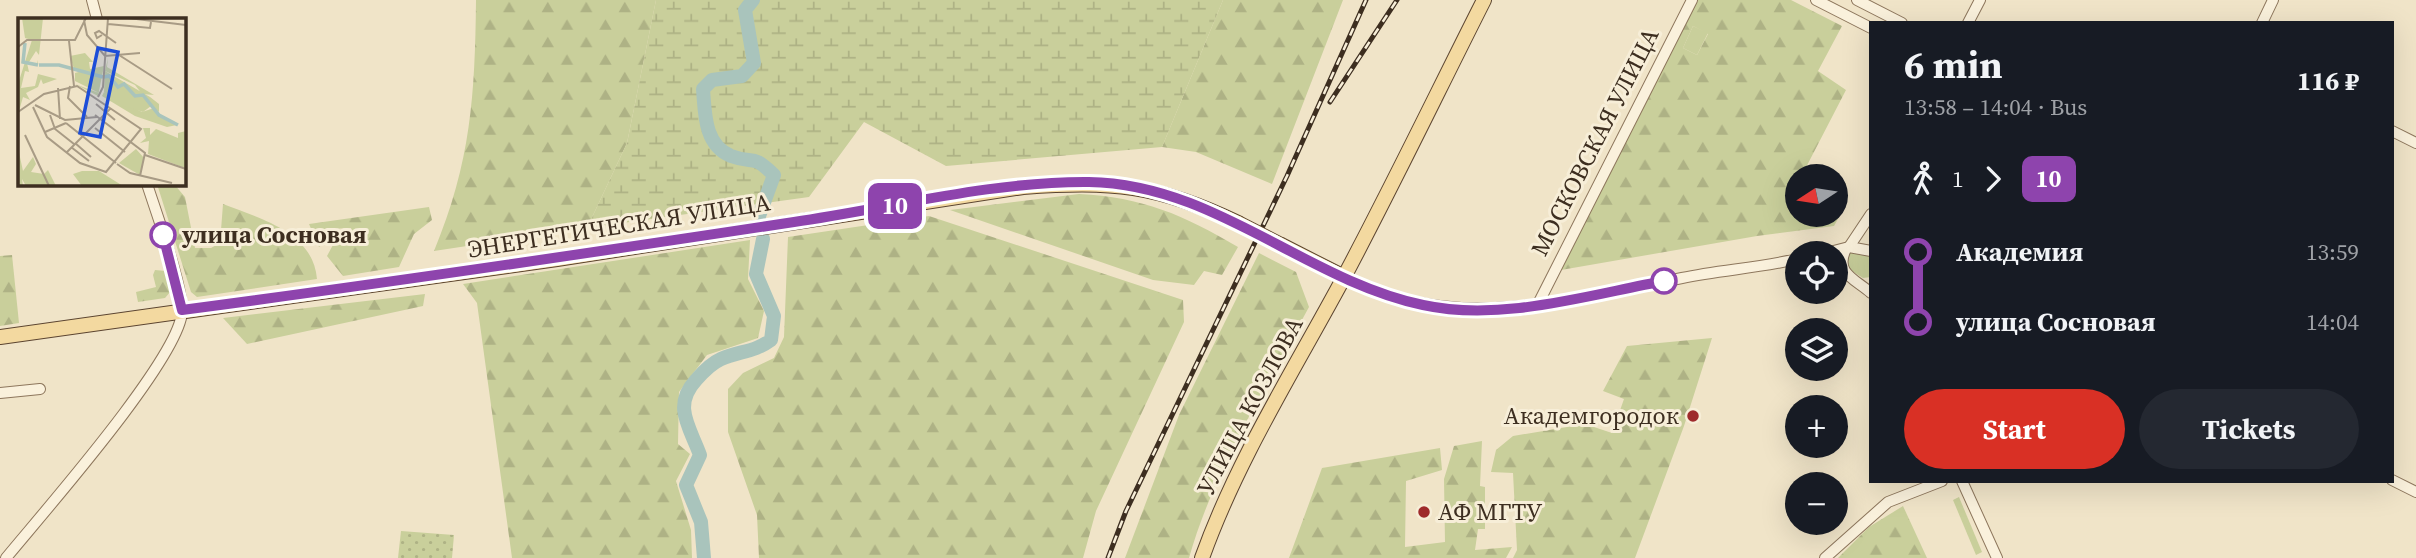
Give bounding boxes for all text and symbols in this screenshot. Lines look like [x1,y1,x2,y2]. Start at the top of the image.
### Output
inset map [18,18,186,186]
street label: МОСКОВСКАЯ УЛИЦА [1523,22,1666,261]
text: 6 min [1904,39,2003,91]
text: 116 ₽ [2297,63,2359,99]
text: 13:58 – 14:04 · Bus [1904,91,2087,123]
icon: walk [1904,160,1942,198]
icon: forward [1974,160,2012,198]
text: 10 [2036,162,2062,195]
text: 1 [1952,163,1964,195]
north arrow [1785,164,1848,228]
map controls [1785,164,1848,535]
line badge: 10 [864,183,926,229]
street label: ЭНЕРГЕТИЧЕСКАЯ УЛИЦА [465,185,773,266]
text: 10 [882,189,908,222]
place label: улица Сосновая [181,218,367,251]
marker: улица Сосновая [150,222,176,248]
text: Академия [1956,234,2083,270]
text: 13:59 [2306,236,2359,268]
button: locate [1785,241,1848,304]
unlabelled marker [1651,268,1677,294]
text: улица Сосновая [1956,304,2156,340]
text: 14:04 [2306,306,2359,338]
street label: УЛИЦА КОЗЛОВА [1189,311,1311,501]
button: layers [1785,318,1848,381]
button: Start [1904,389,2125,469]
button: Tickets [2139,389,2359,469]
button: + [1785,395,1848,458]
place label: Академгородок [1504,399,1679,432]
marker: Академгородок [1685,408,1701,424]
button: − [1785,472,1848,535]
place label: АФ МГТУ [1438,495,1542,528]
marker: АФ МГТУ [1416,504,1432,520]

